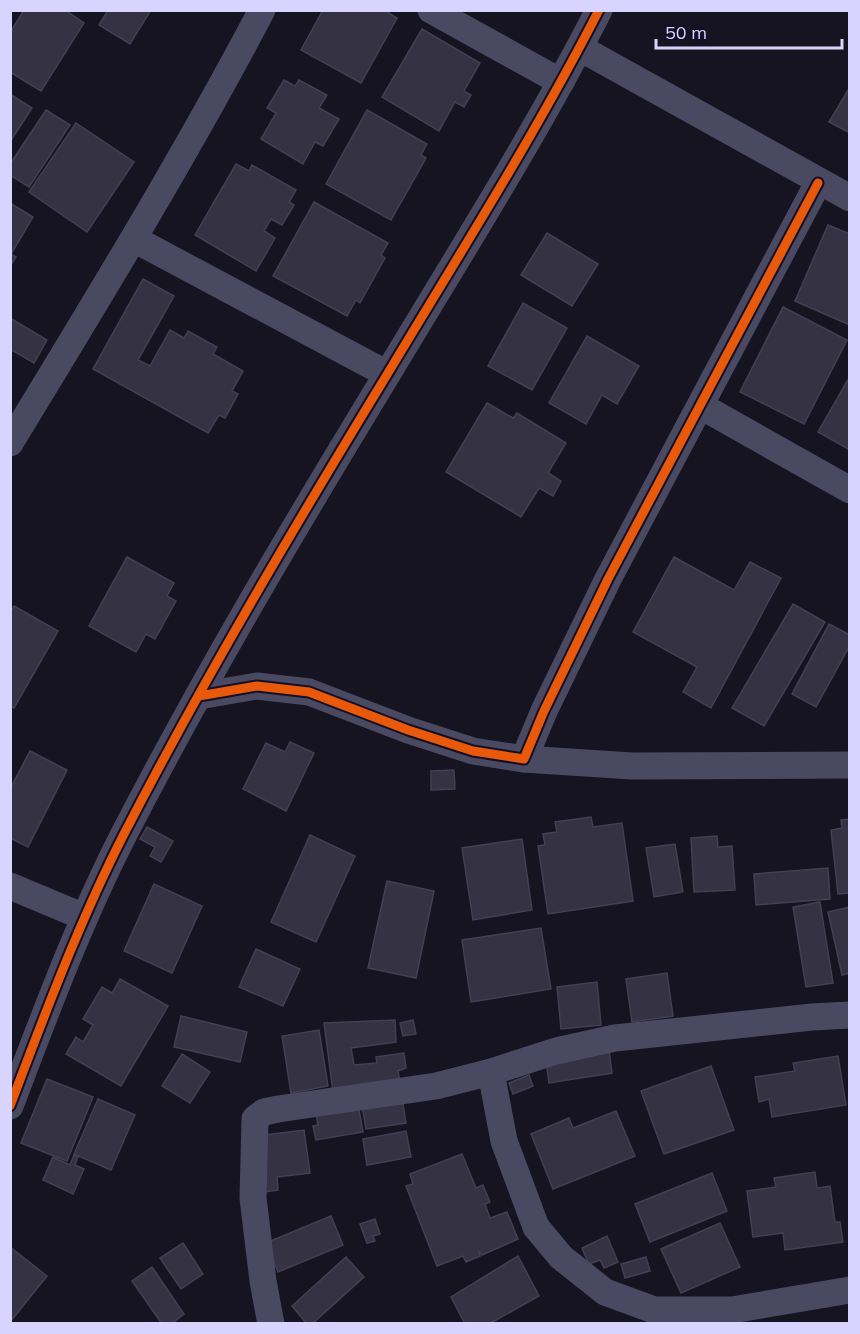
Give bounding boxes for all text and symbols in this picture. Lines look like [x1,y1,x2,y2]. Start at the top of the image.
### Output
scale bar [656,12,842,50]
text: 50 m [665,21,707,44]

